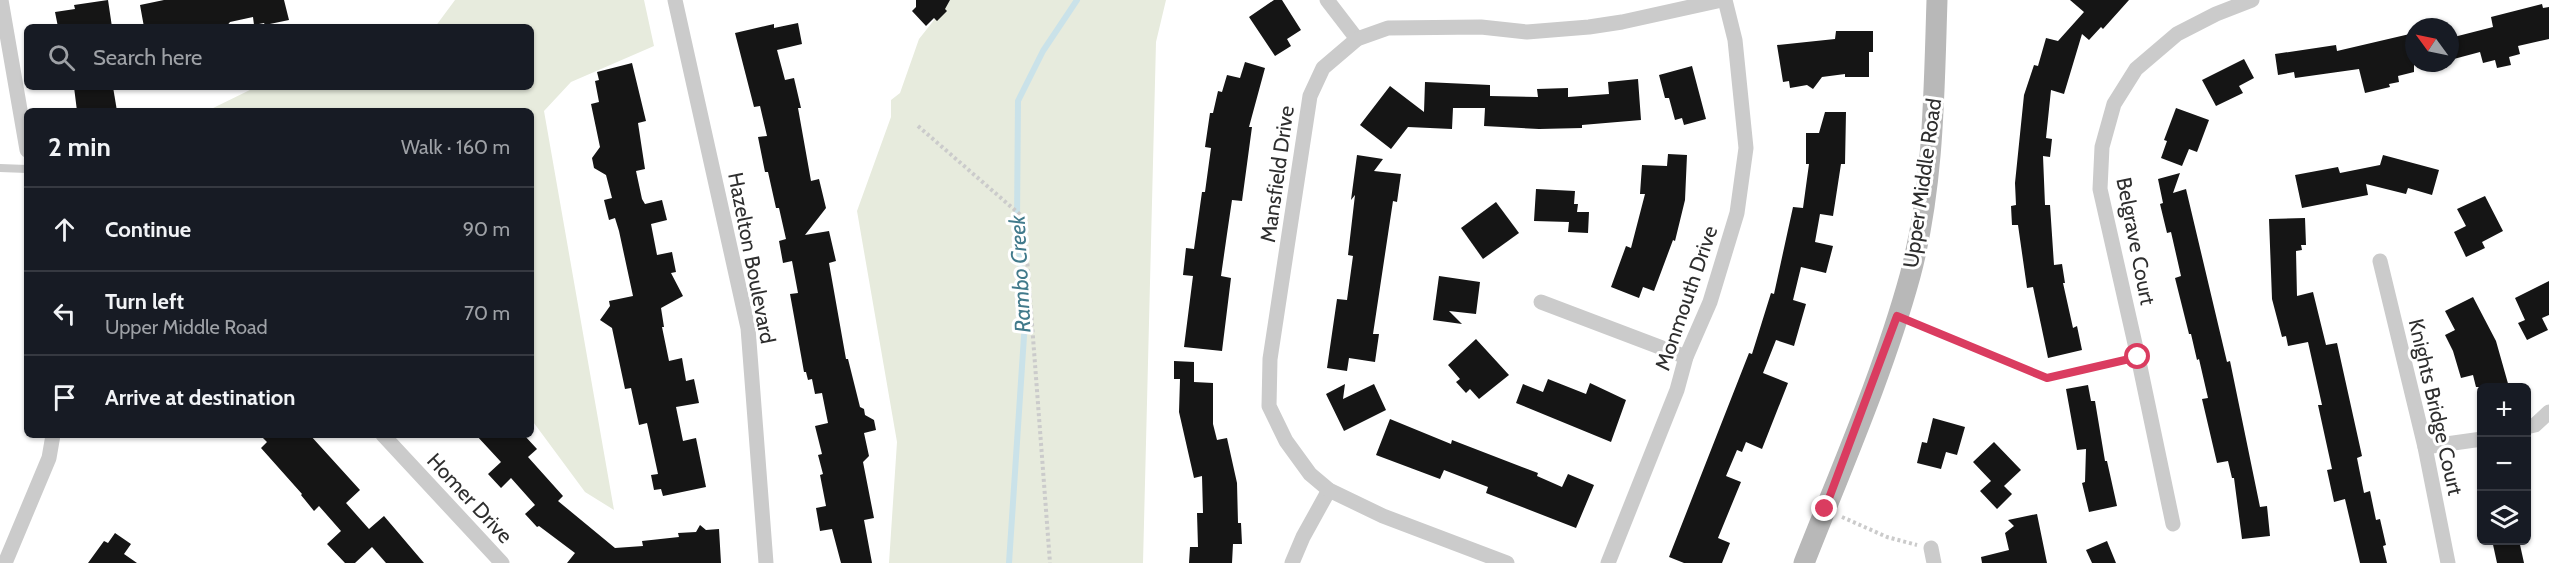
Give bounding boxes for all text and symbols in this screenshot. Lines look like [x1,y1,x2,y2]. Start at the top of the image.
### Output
north arrow [2405,18,2459,72]
search box [24,24,534,90]
icon: search [45,41,78,74]
text: Search here [93,44,202,71]
street label: Upper Middle Road [1898,97,1946,269]
street label: Mansfield Drive [1255,104,1299,244]
text: 2 min [48,131,111,163]
text: Walk · 160 m [401,135,510,159]
street label: Hazelton Boulevard [723,170,781,346]
street label: Belgrave Court [2111,175,2161,307]
icon: ahead [48,213,81,246]
water label: Rambo Creek [1003,214,1037,333]
text: Continue [105,216,191,243]
text: 90 m [463,217,510,241]
street label: Monmouth Drive [1650,222,1723,374]
text: Turn left [105,288,184,315]
icon: left [48,297,81,330]
text: 70 m [464,301,510,325]
text: Upper Middle Road [105,315,268,339]
street label: Knights Bridge Court [2404,316,2468,498]
route start [2124,343,2150,369]
icon: arrive [48,381,81,414]
map controls [2477,383,2531,545]
button: + [2477,383,2531,437]
text: Arrive at destination [105,384,295,411]
button: − [2477,437,2531,491]
street label: Homer Drive [422,448,518,548]
button: layers [2477,491,2531,545]
route end [1811,495,1837,521]

